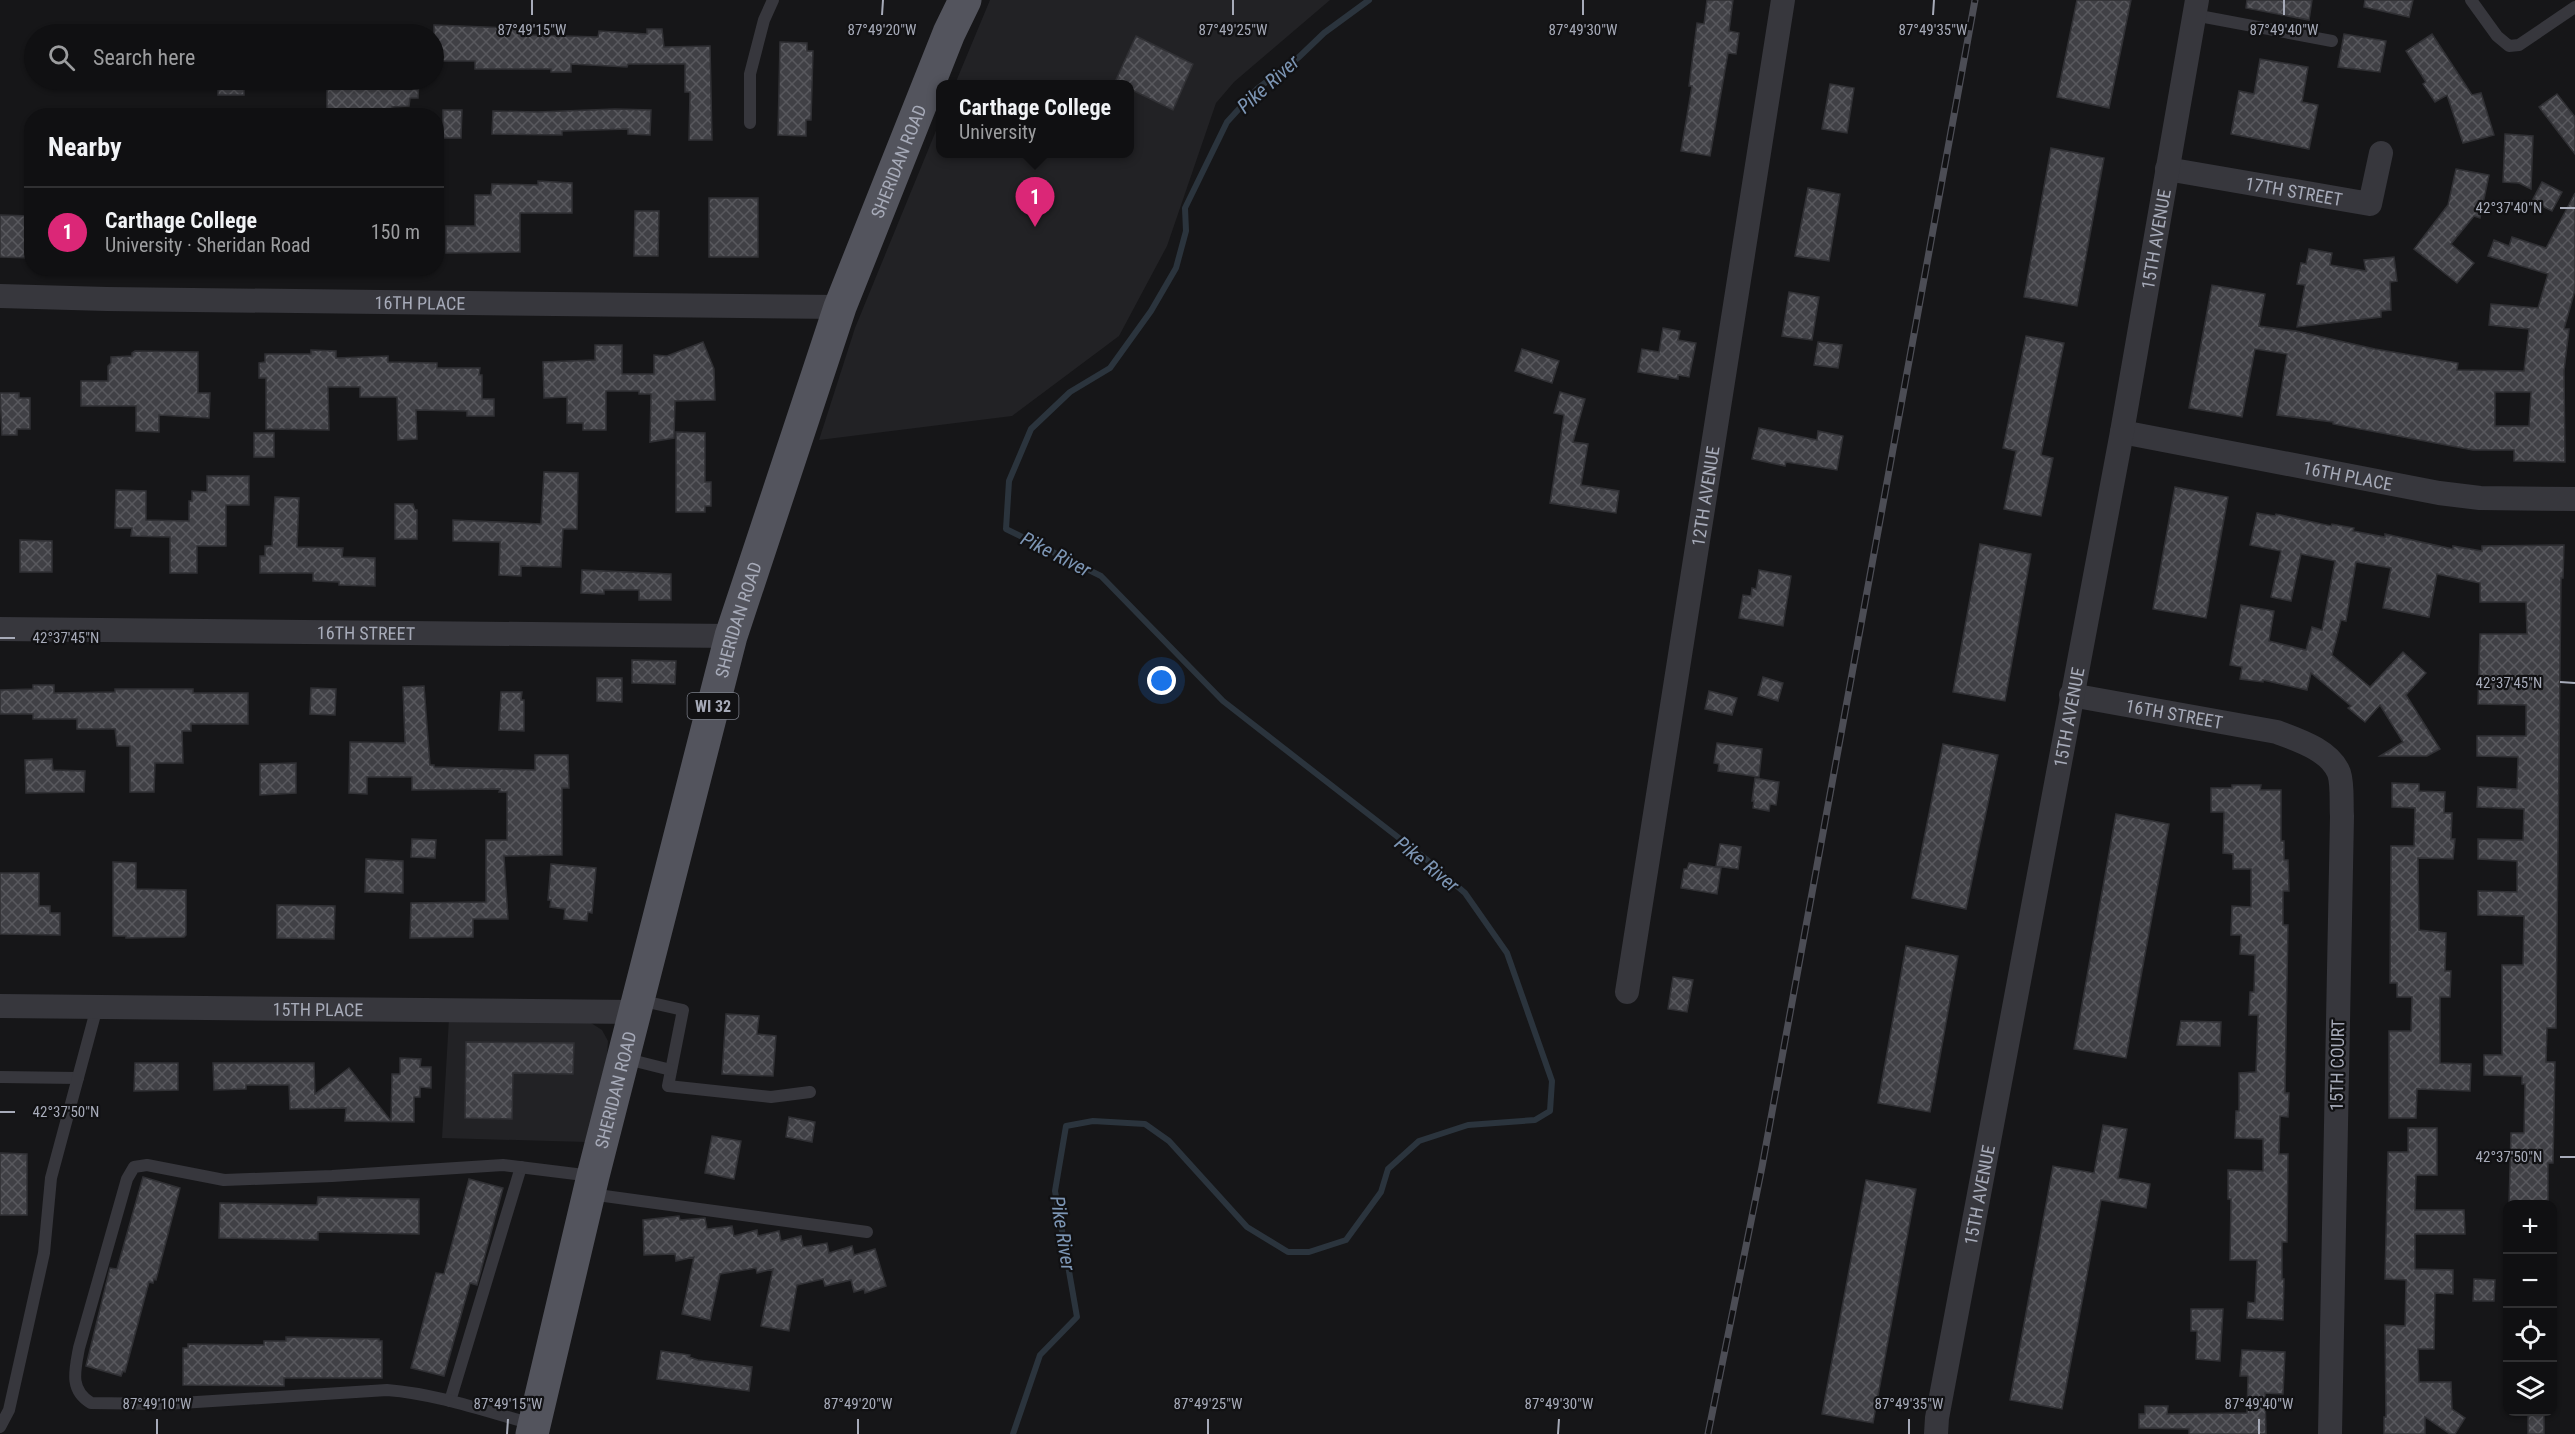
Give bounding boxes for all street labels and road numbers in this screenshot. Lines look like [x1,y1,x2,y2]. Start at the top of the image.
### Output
street label: SHERIDAN ROAD [866,101,930,221]
street label: 17TH STREET [2244,172,2344,210]
street label: 15TH AVENUE [2136,187,2175,291]
street label: 16TH PLACE [374,291,465,313]
street label: 12TH AVENUE [1687,444,1723,548]
street label: 16TH PLACE [2301,457,2394,494]
street label: SHERIDAN ROAD [710,559,765,680]
street label: 16TH STREET [317,622,415,643]
street label: 15TH AVENUE [2049,665,2088,769]
road number: WI 32 [688,693,738,719]
street label: 16TH STREET [2124,695,2225,733]
street label: 15TH PLACE [273,998,363,1020]
street label: 15TH COURT [2326,1019,2348,1111]
street label: SHERIDAN ROAD [590,1029,640,1151]
street label: 15TH AVENUE [1959,1143,1999,1247]

